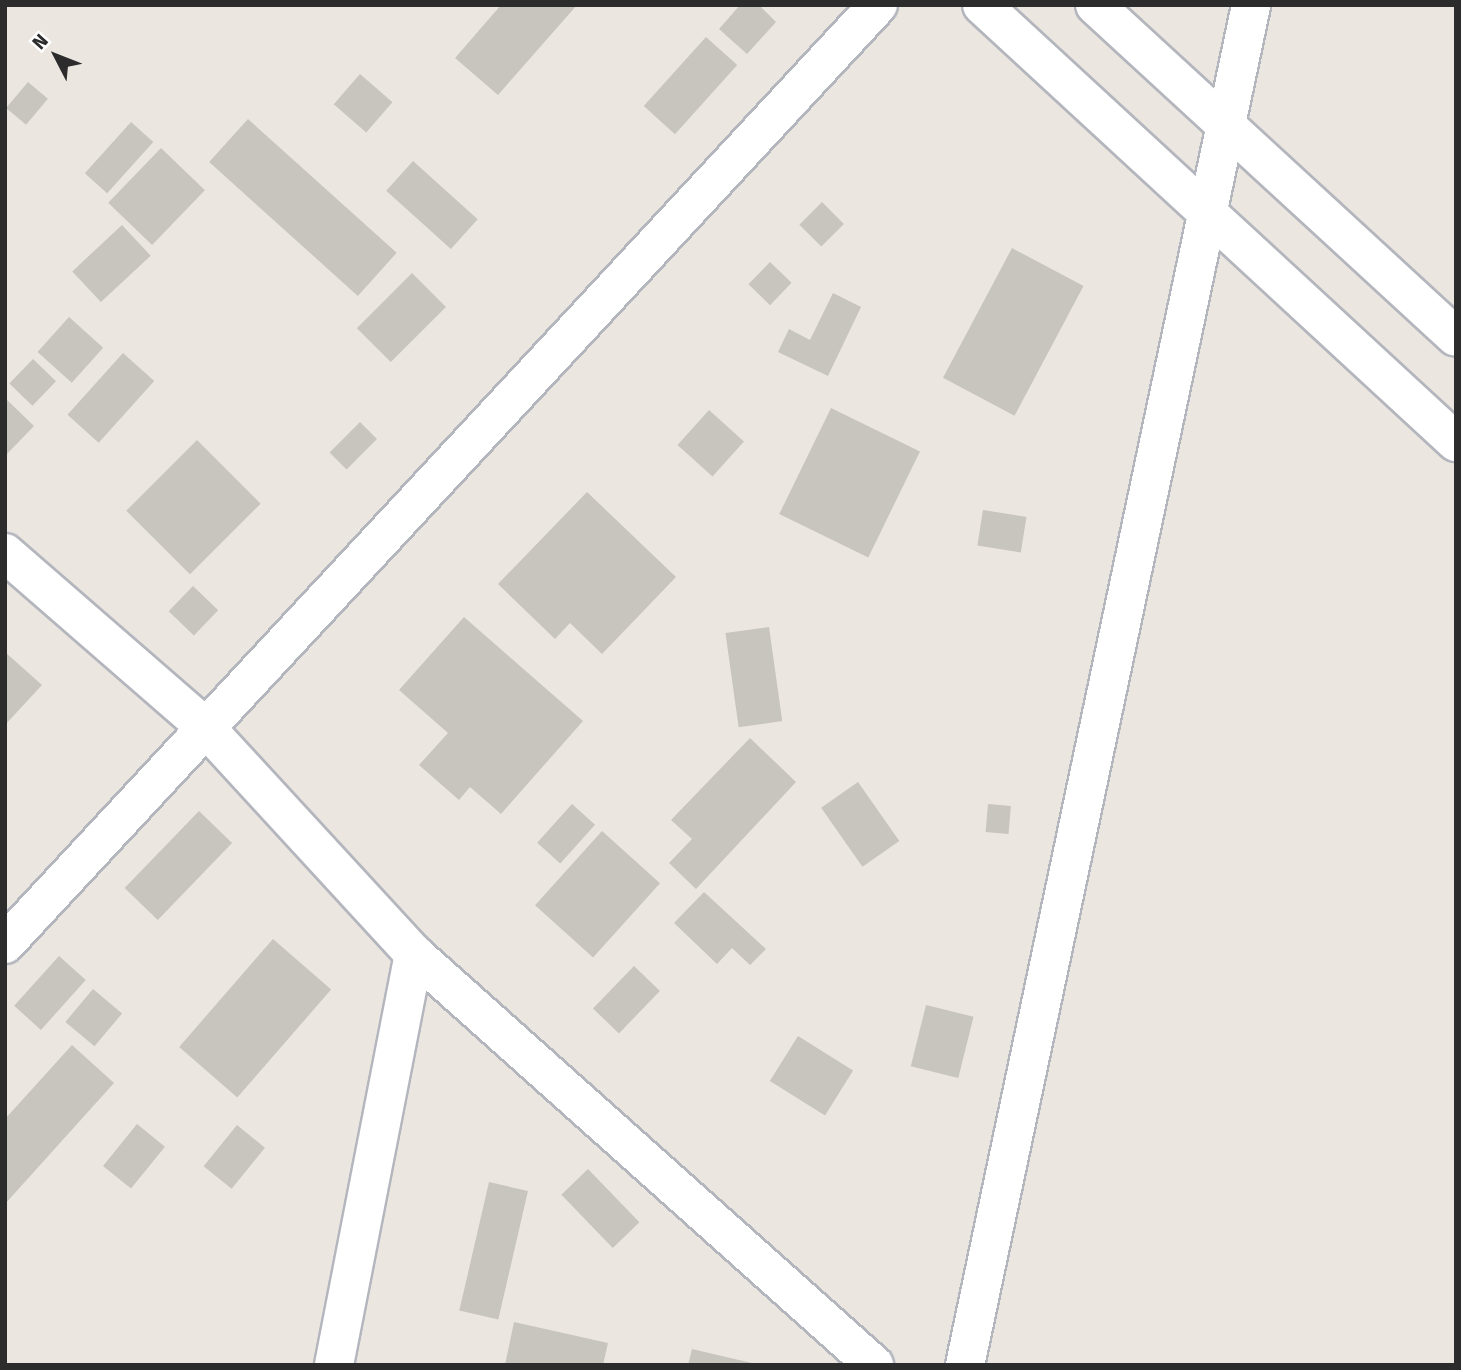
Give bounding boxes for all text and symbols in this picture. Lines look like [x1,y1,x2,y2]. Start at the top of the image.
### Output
north arrow [21,21,91,91]
text: N [27,29,53,54]

